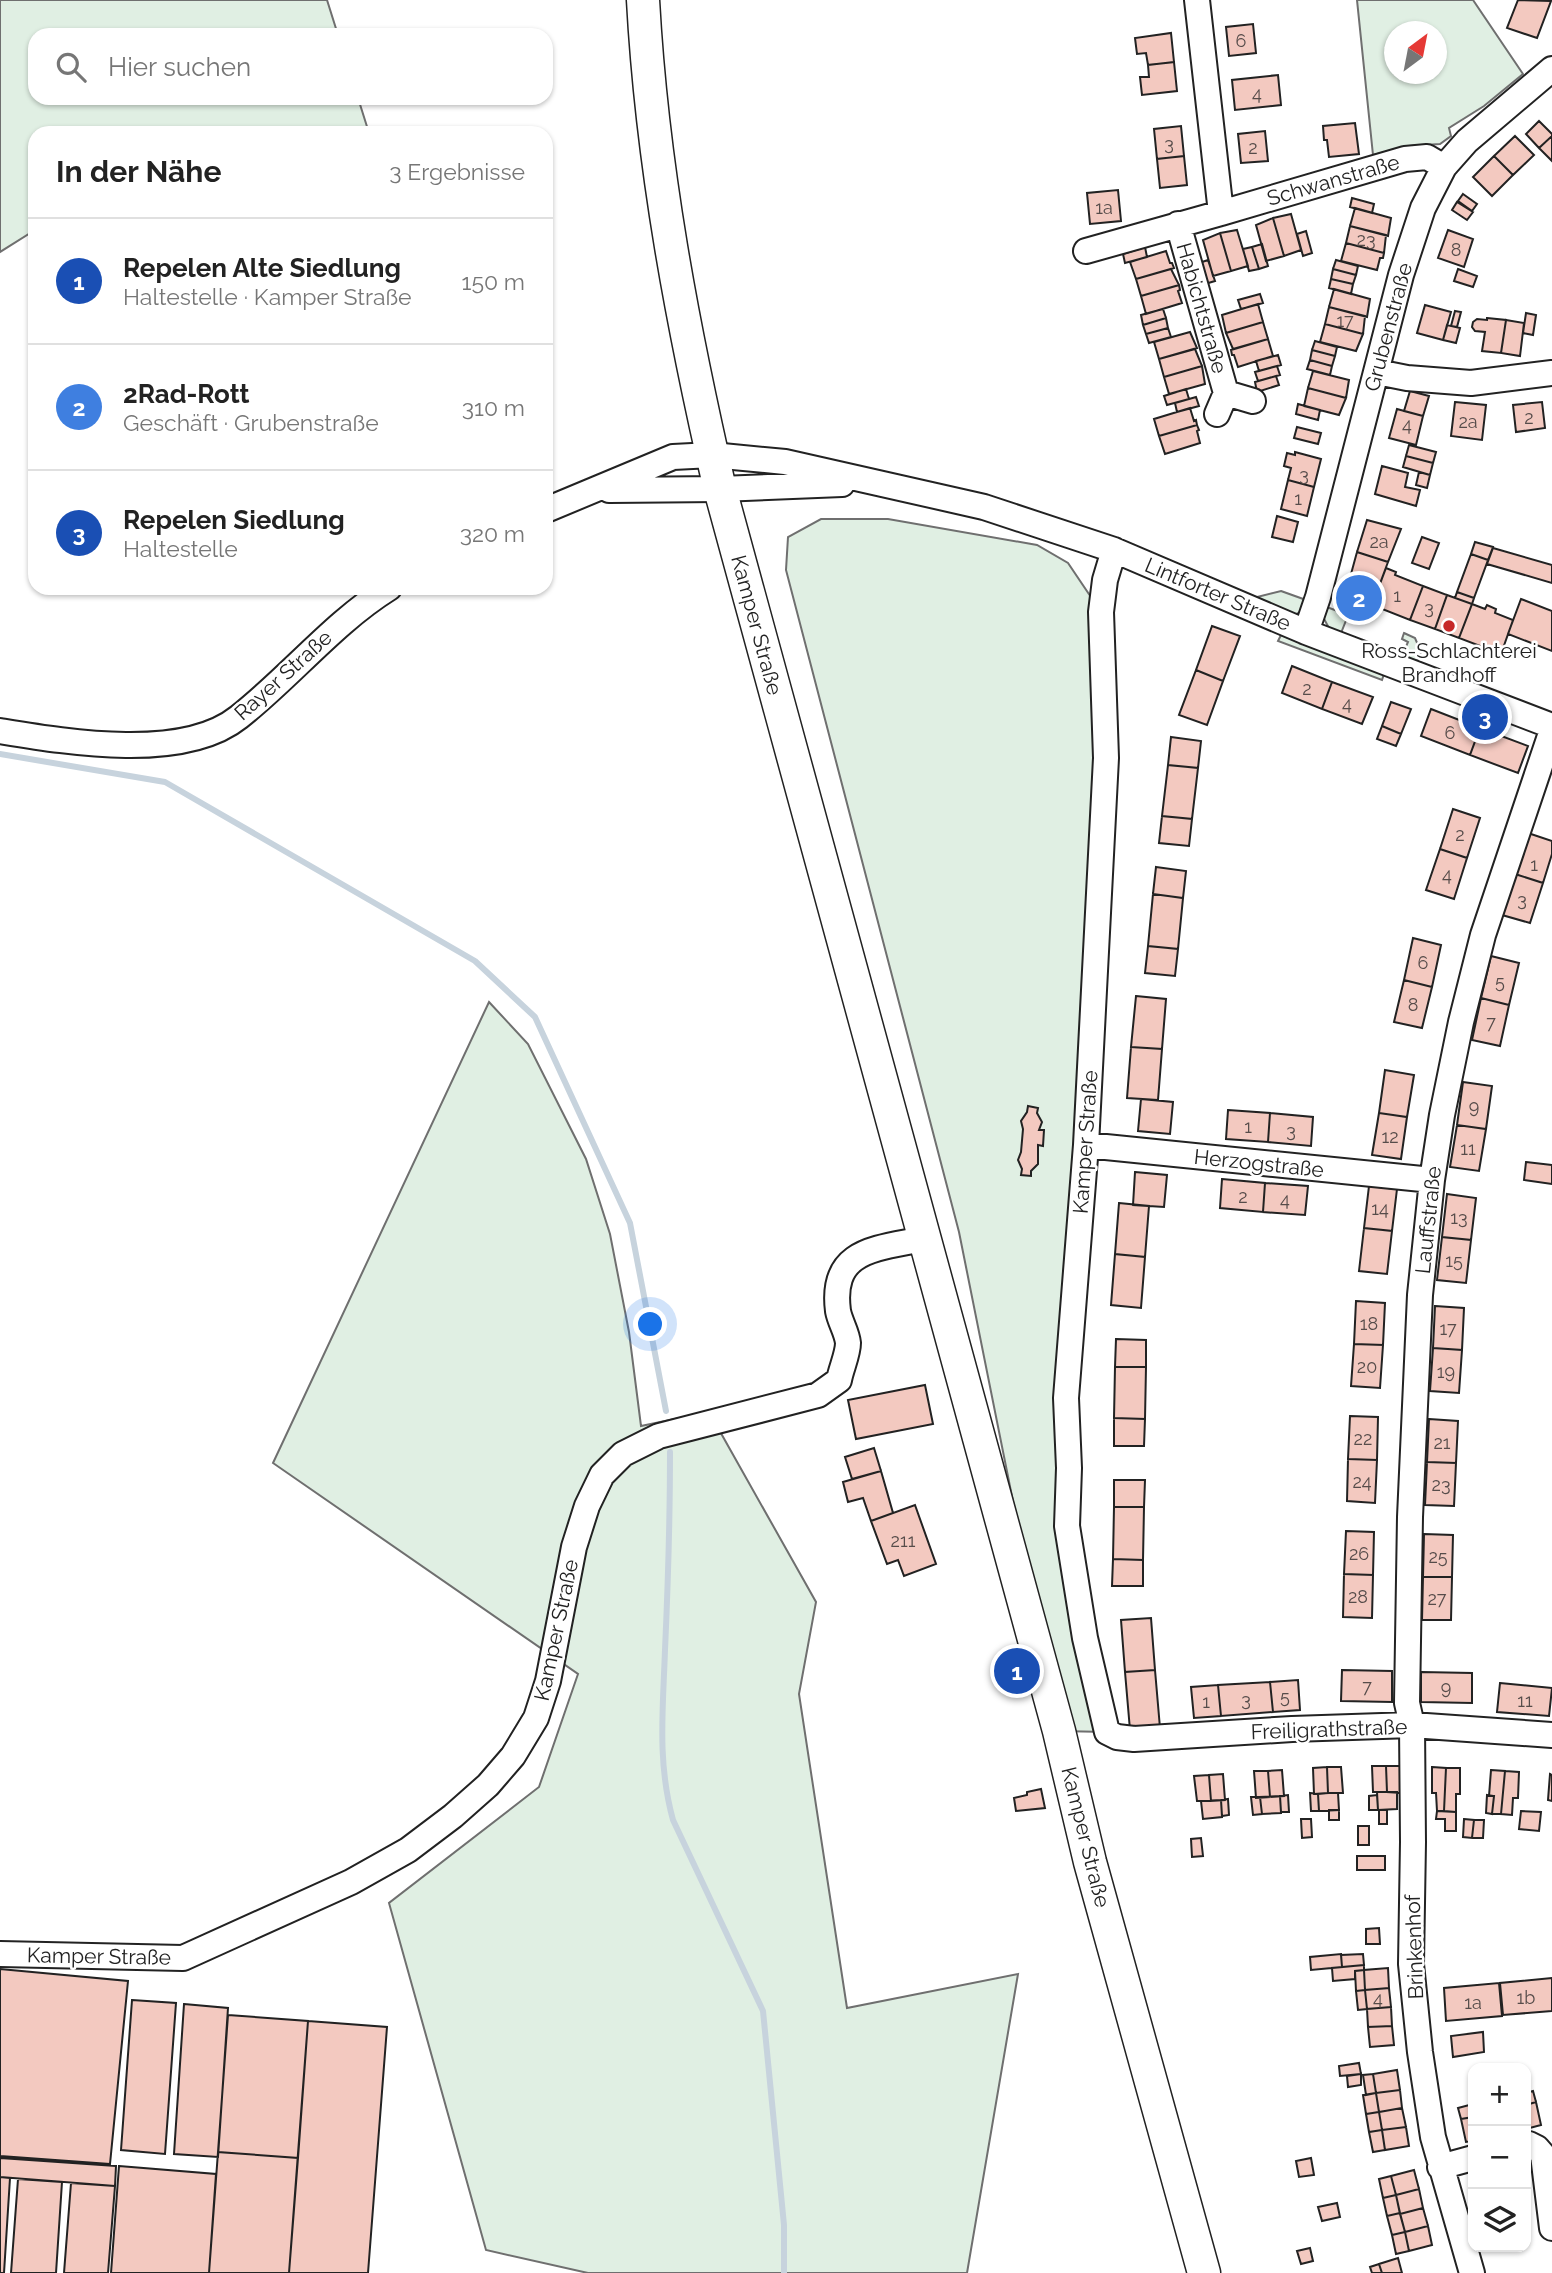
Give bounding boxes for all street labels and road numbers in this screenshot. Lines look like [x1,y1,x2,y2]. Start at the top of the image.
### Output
street label: Schwanstraße [1264,149,1402,211]
street label: Habichtstraße [1171,240,1233,376]
street label: Grubenstraße [1359,260,1417,394]
street label: Kamper Straße [726,552,788,698]
street label: Lintforter Straße [1141,552,1295,636]
street label: Rayer Straße [229,625,337,725]
street label: Kamper Straße [1068,1069,1102,1215]
street label: Herzogstraße [1193,1144,1325,1182]
street label: Lauffstraße [1410,1165,1446,1275]
street label: Kamper Straße [529,1557,583,1703]
street label: Freiligrathstraße [1250,1714,1408,1744]
street label: Kamper Straße [1056,1764,1116,1910]
street label: Brinkenhof [1400,1893,1428,2000]
street label: Kamper Straße [27,1942,171,1970]

